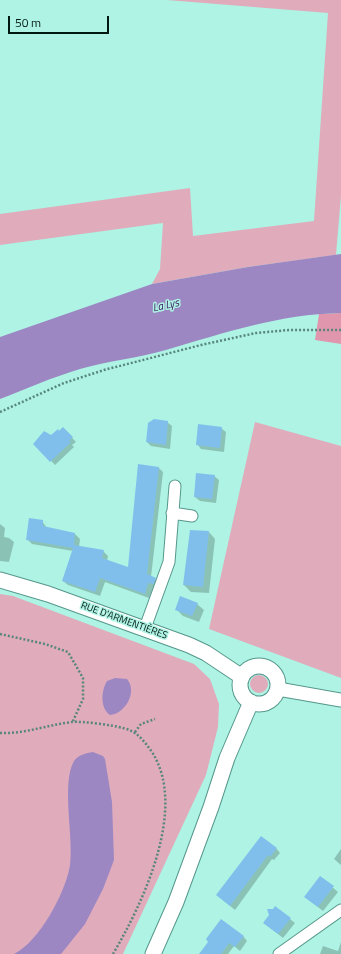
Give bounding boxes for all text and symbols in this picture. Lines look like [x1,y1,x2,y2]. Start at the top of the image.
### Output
scale bar [10,8,111,34]
text: 50 m [15,13,41,32]
water label: La Lys [152,297,180,315]
street label: RUE D'ARMENTIÈRES [79,600,169,642]

